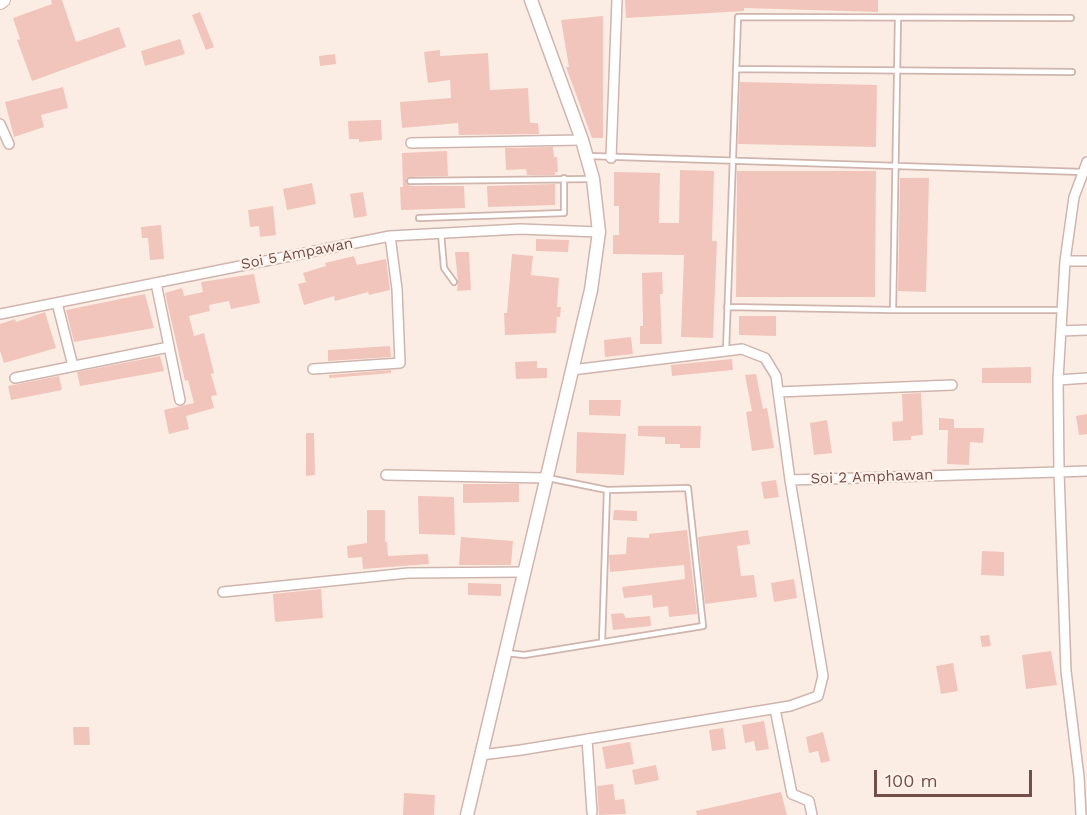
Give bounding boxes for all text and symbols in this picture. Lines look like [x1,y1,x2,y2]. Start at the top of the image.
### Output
street label: Soi 5 Ampawan [240,234,354,274]
street label: Soi 2 Amphawan [810,466,934,488]
scale bar [877,758,1034,796]
text: 100 m [885,770,938,791]

